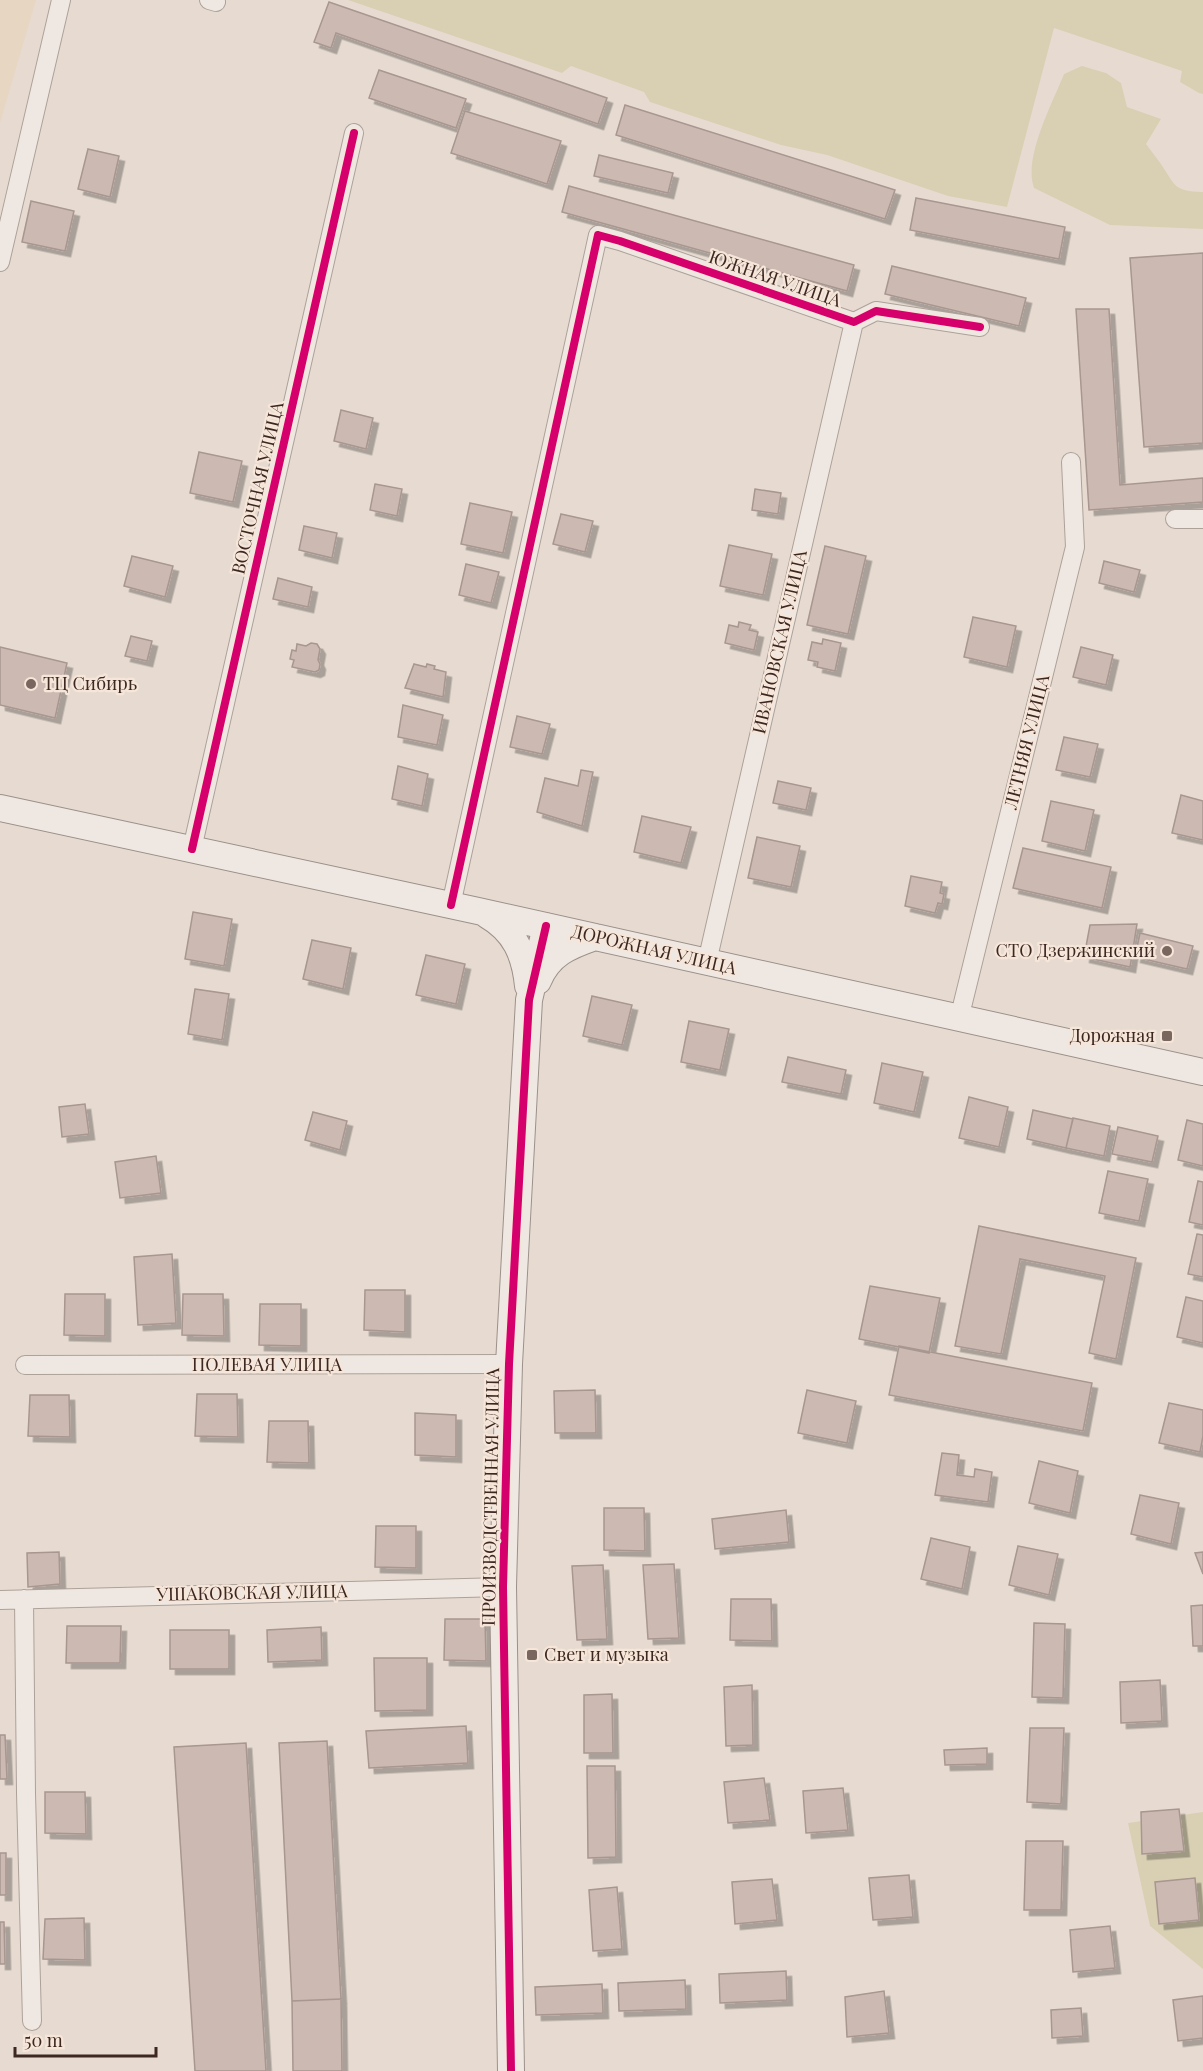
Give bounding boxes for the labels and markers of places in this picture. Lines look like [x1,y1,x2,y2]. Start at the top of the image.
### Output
place label: ТЦ Сибирь [43,671,137,695]
marker: ТЦ Сибирь [24,677,38,691]
place label: СТО Дзержинский [996,938,1155,962]
marker: СТО Дзержинский [1160,944,1174,958]
place label: Дорожная [1070,1023,1155,1047]
marker: Дорожная [1160,1029,1174,1043]
place label: Свет и музыка [544,1642,669,1666]
marker: Свет и музыка [525,1648,539,1662]

